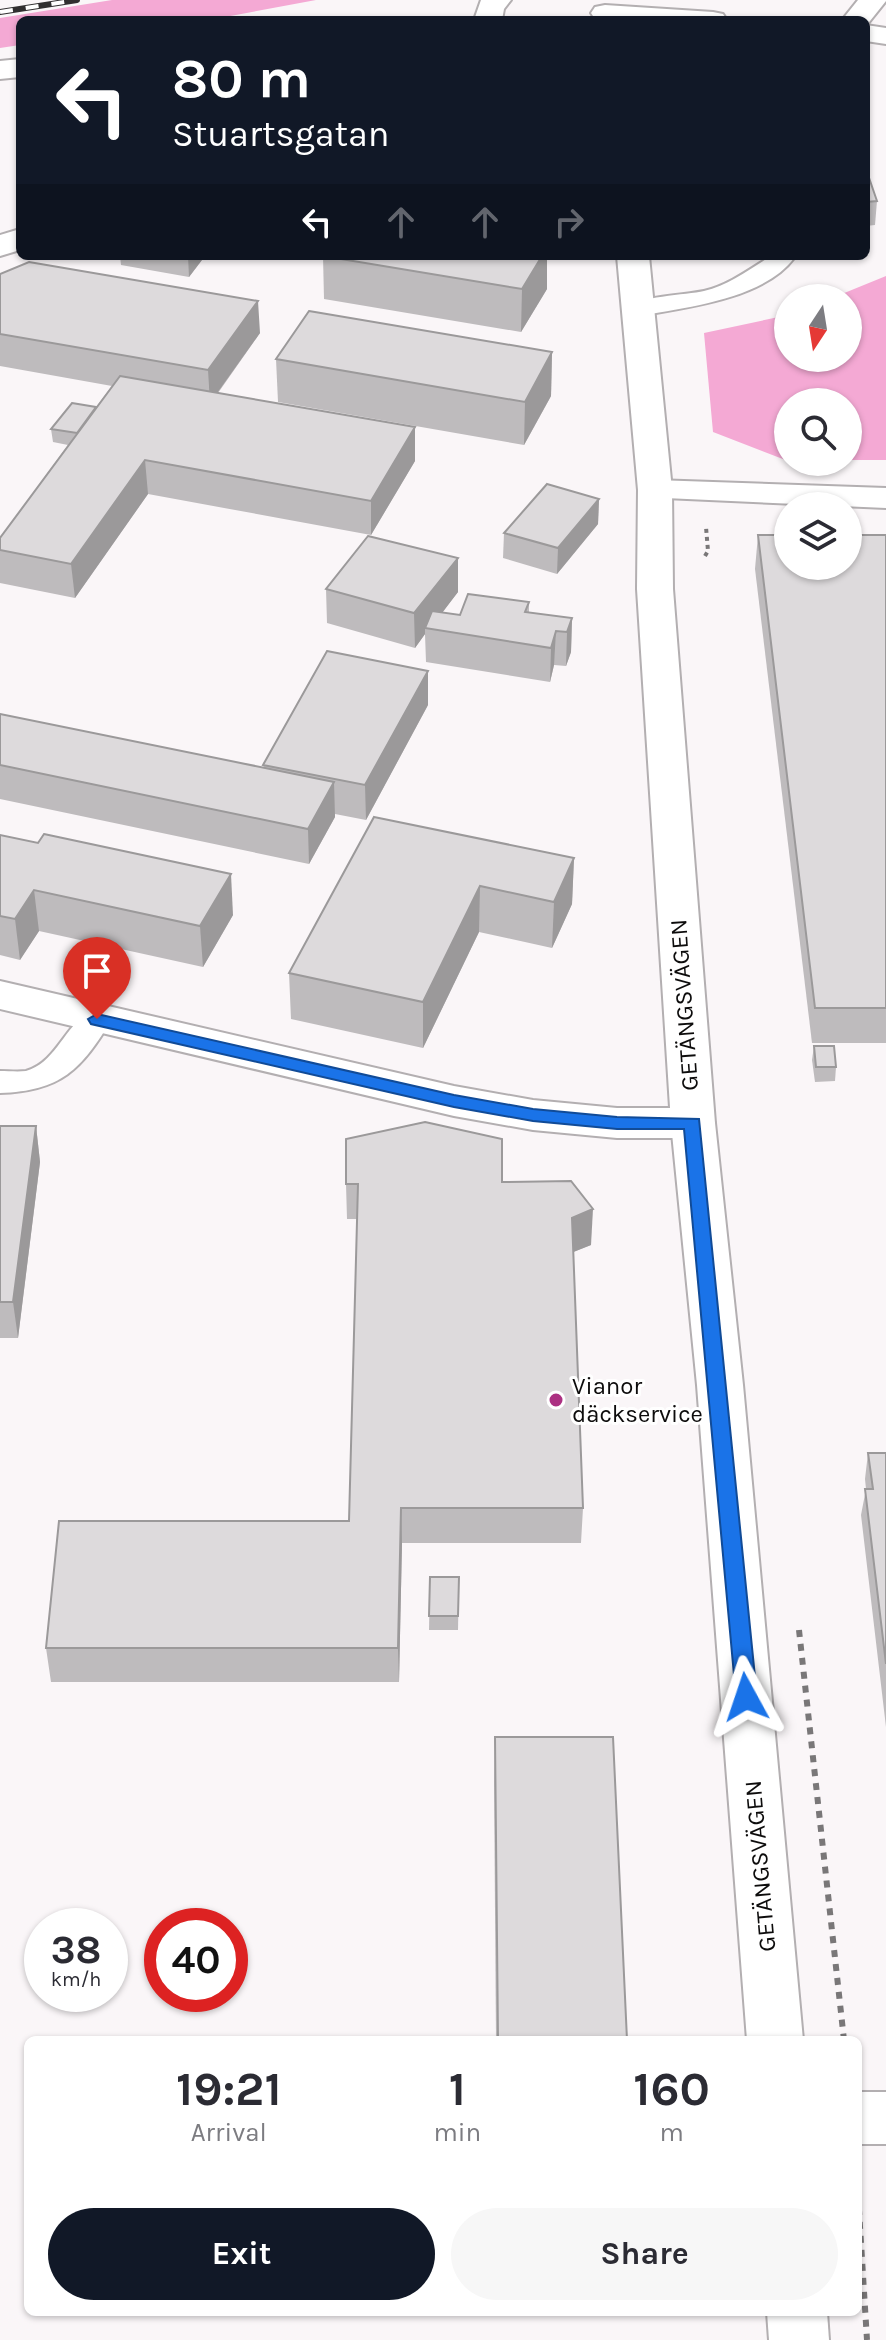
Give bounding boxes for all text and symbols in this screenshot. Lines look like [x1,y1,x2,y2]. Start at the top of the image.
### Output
text: 80 m [172,46,311,111]
icon: left [40,48,144,152]
text: Stuartsgatan [172,113,390,155]
icon: left [295,200,339,244]
icon: ahead [379,200,423,244]
icon: ahead [463,200,507,244]
icon: right [547,200,591,244]
north arrow [774,284,862,372]
map controls [774,284,862,580]
button: search [774,388,862,476]
button: layers [774,492,862,580]
street label: GETÄNGSVÄGEN [664,918,704,1092]
pin [63,937,131,1019]
icon: arrive [75,949,119,993]
place label: Vianor däckservice [572,1372,703,1428]
marker: Vianor däckservice [547,1391,565,1409]
position arrow [704,1655,788,1739]
street label: GETÄNGSVÄGEN [739,1779,781,1953]
speed limit sign: 40 [144,1908,248,2012]
text: 38 [51,1926,101,1973]
text: km/h [51,1968,101,1991]
text: 19:21 [176,2061,282,2117]
text: 1 [449,2061,466,2117]
text: 160 [633,2061,710,2117]
text: Arrival [191,2117,267,2148]
text: min [434,2117,481,2148]
text: m [659,2117,684,2148]
button: Exit [48,2208,435,2300]
button: Share [451,2208,838,2300]

